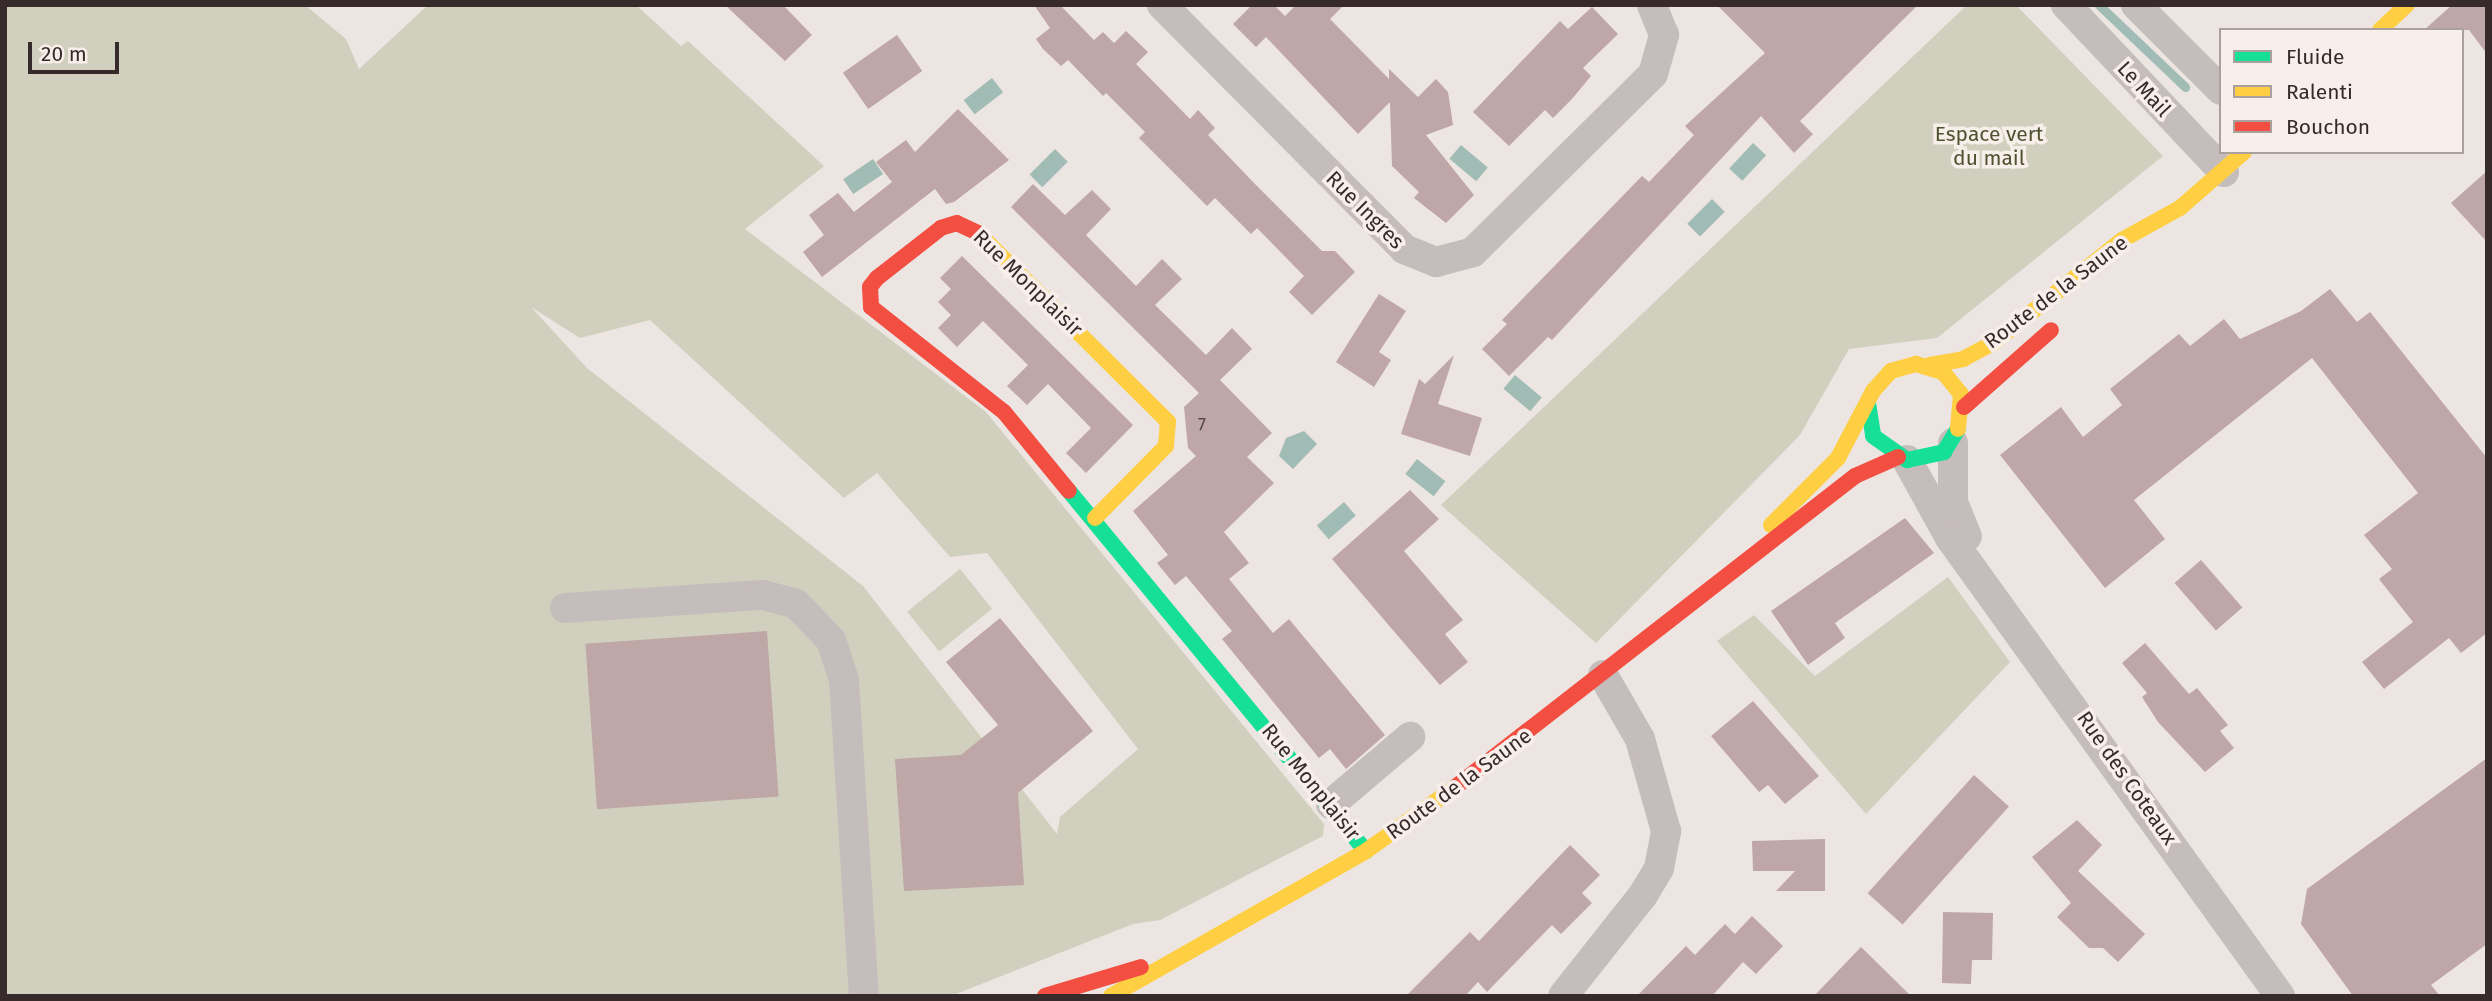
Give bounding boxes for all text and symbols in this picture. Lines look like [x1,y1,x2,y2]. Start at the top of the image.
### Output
scale bar [32,28,122,72]
legend [2219,28,2464,154]
text: 20 m [41,41,87,67]
text: Fluide [2286,44,2344,70]
street label: Le Mail [2112,56,2176,122]
text: Ralenti [2286,79,2353,105]
text: Bouchon [2286,114,2370,140]
park label: Espace vert du mail [1935,121,2043,171]
street label: Rue Ingres [1321,166,1409,254]
street label: Rue Monplaisir [968,224,1088,342]
street label: Route de la Saune [1979,230,2133,354]
house number: 7 [1198,414,1206,436]
street label: Rue des Coteaux [2072,706,2182,850]
street label: Rue Monplaisir [1256,719,1366,845]
street label: Route de la Saune [1382,723,1536,845]

